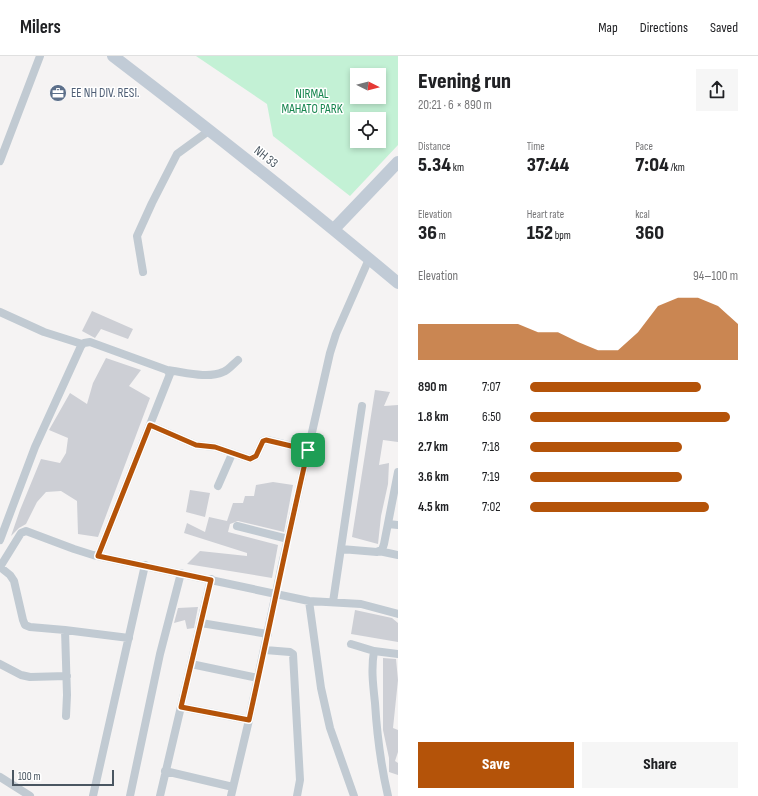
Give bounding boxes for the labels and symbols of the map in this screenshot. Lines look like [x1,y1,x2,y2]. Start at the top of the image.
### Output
north arrow [350,68,386,104]
office icon: EE NH DIV. RESI. [48,83,68,103]
place label: EE NH DIV. RESI. [71,85,139,101]
park label: NIRMAL MAHATO PARK [281,86,343,117]
street label: NH 33 [251,143,281,171]
pin [291,433,325,467]
scale bar [12,768,114,787]

